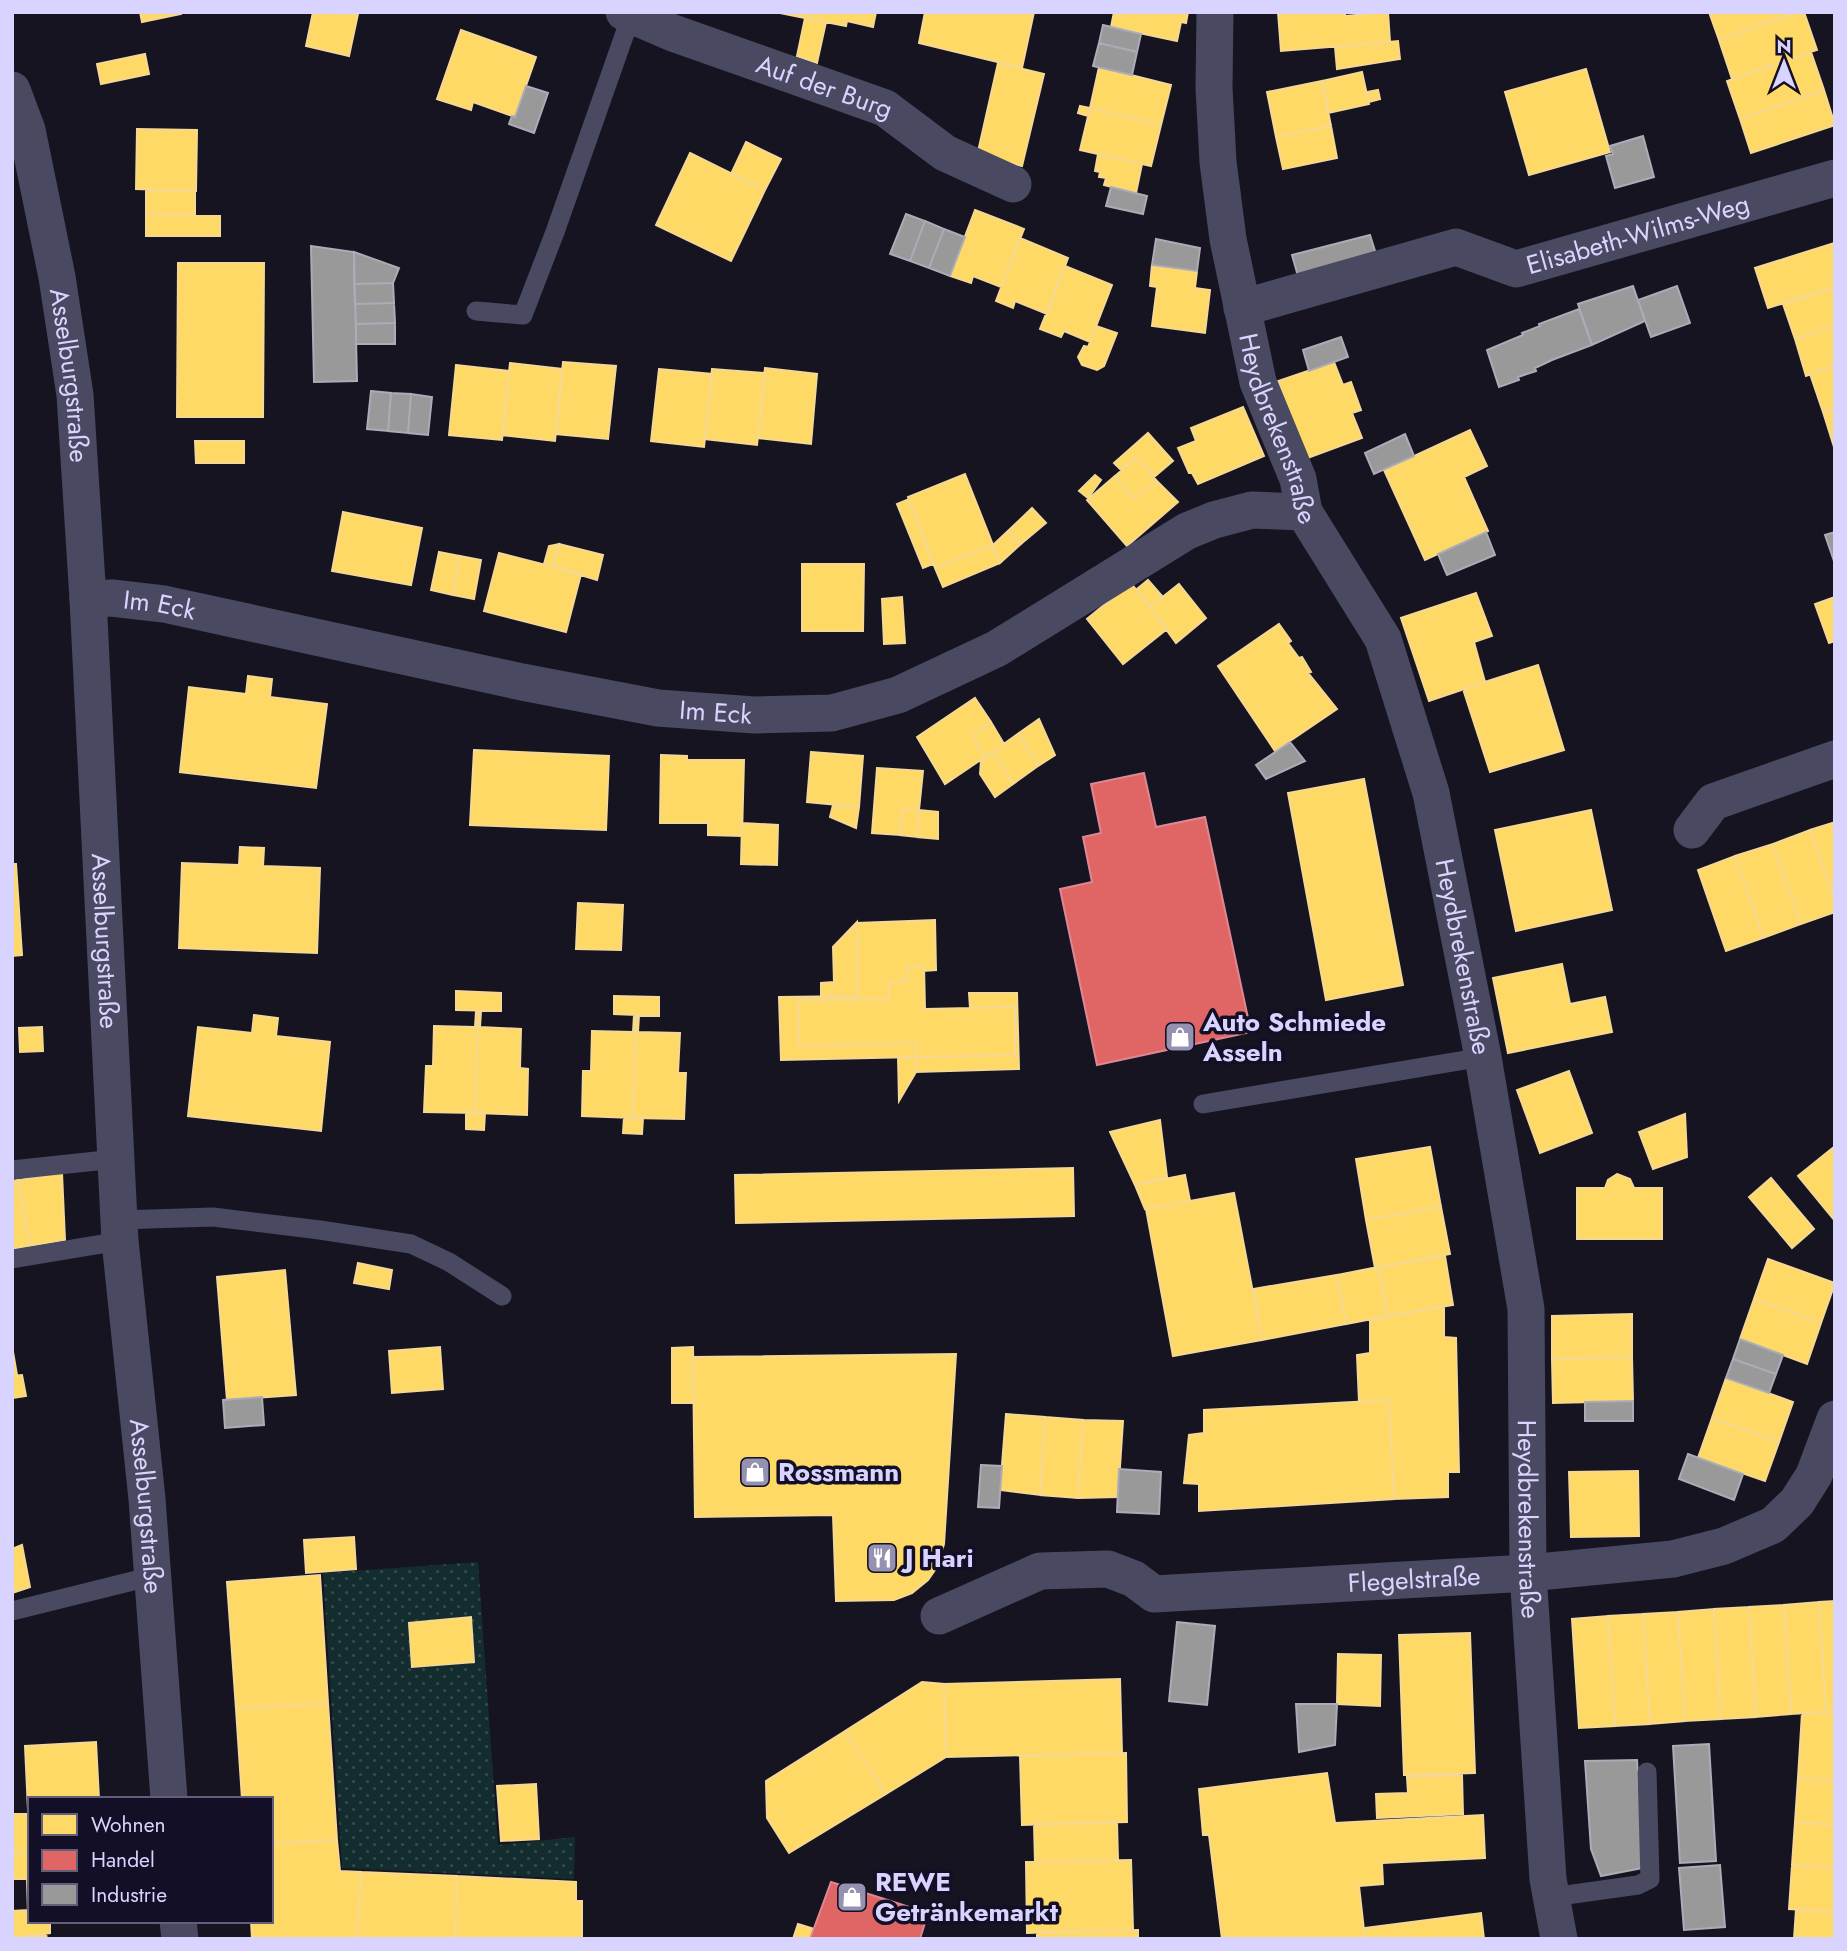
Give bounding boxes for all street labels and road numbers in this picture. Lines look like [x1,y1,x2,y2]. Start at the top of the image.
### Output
street label: Auf der Burg [751,45,898,128]
street label: Elisabeth-Wilms-Weg [1522,184,1754,284]
street label: Asselburgstraße [40,285,98,464]
street label: Heydbrekenstraße [1229,330,1326,532]
street label: Im Eck [121,580,200,629]
street label: Im Eck [678,691,754,734]
street label: Asselburgstraße [82,852,128,1030]
street label: Heydbrekenstraße [1425,855,1501,1058]
street label: Asselburgstraße [120,1417,173,1595]
street label: Heydbrekenstraße [1508,1419,1550,1620]
street label: Flegelstraße [1347,1557,1482,1602]

